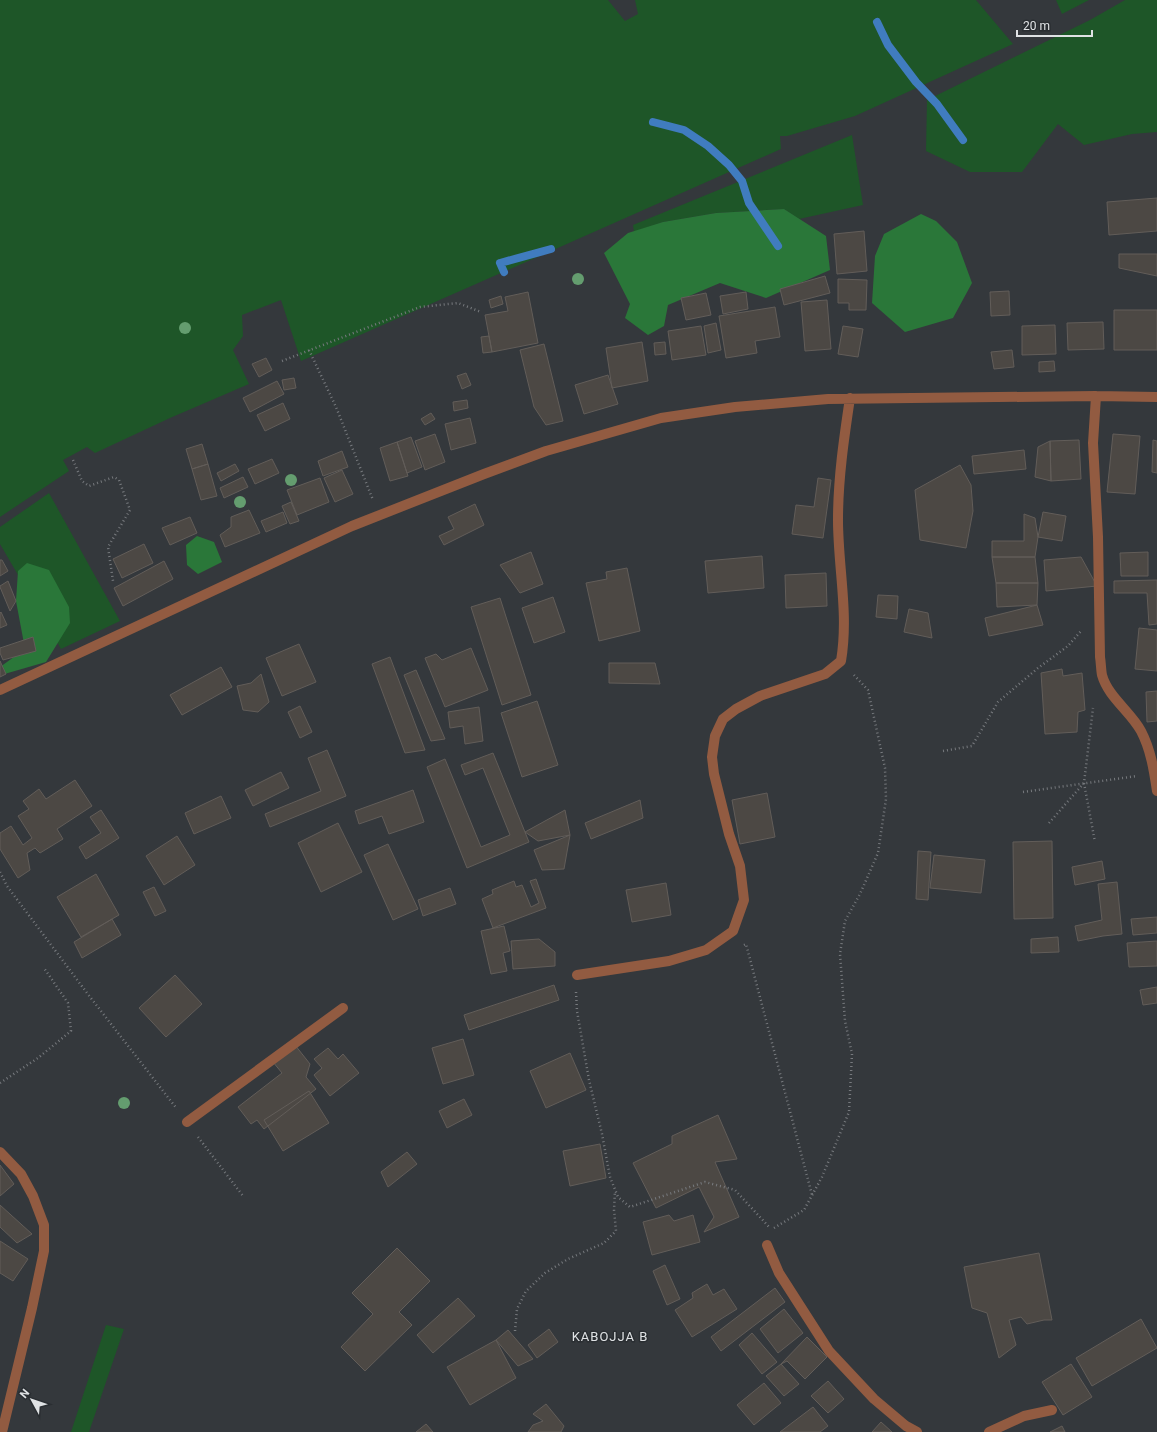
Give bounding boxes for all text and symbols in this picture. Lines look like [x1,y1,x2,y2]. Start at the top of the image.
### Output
scale bar [1017,12,1092,38]
text: 20 m [1023,19,1050,33]
district label: KABOJJA B [572,1329,648,1344]
north arrow [12,1380,52,1420]
text: N [17,1387,32,1401]

